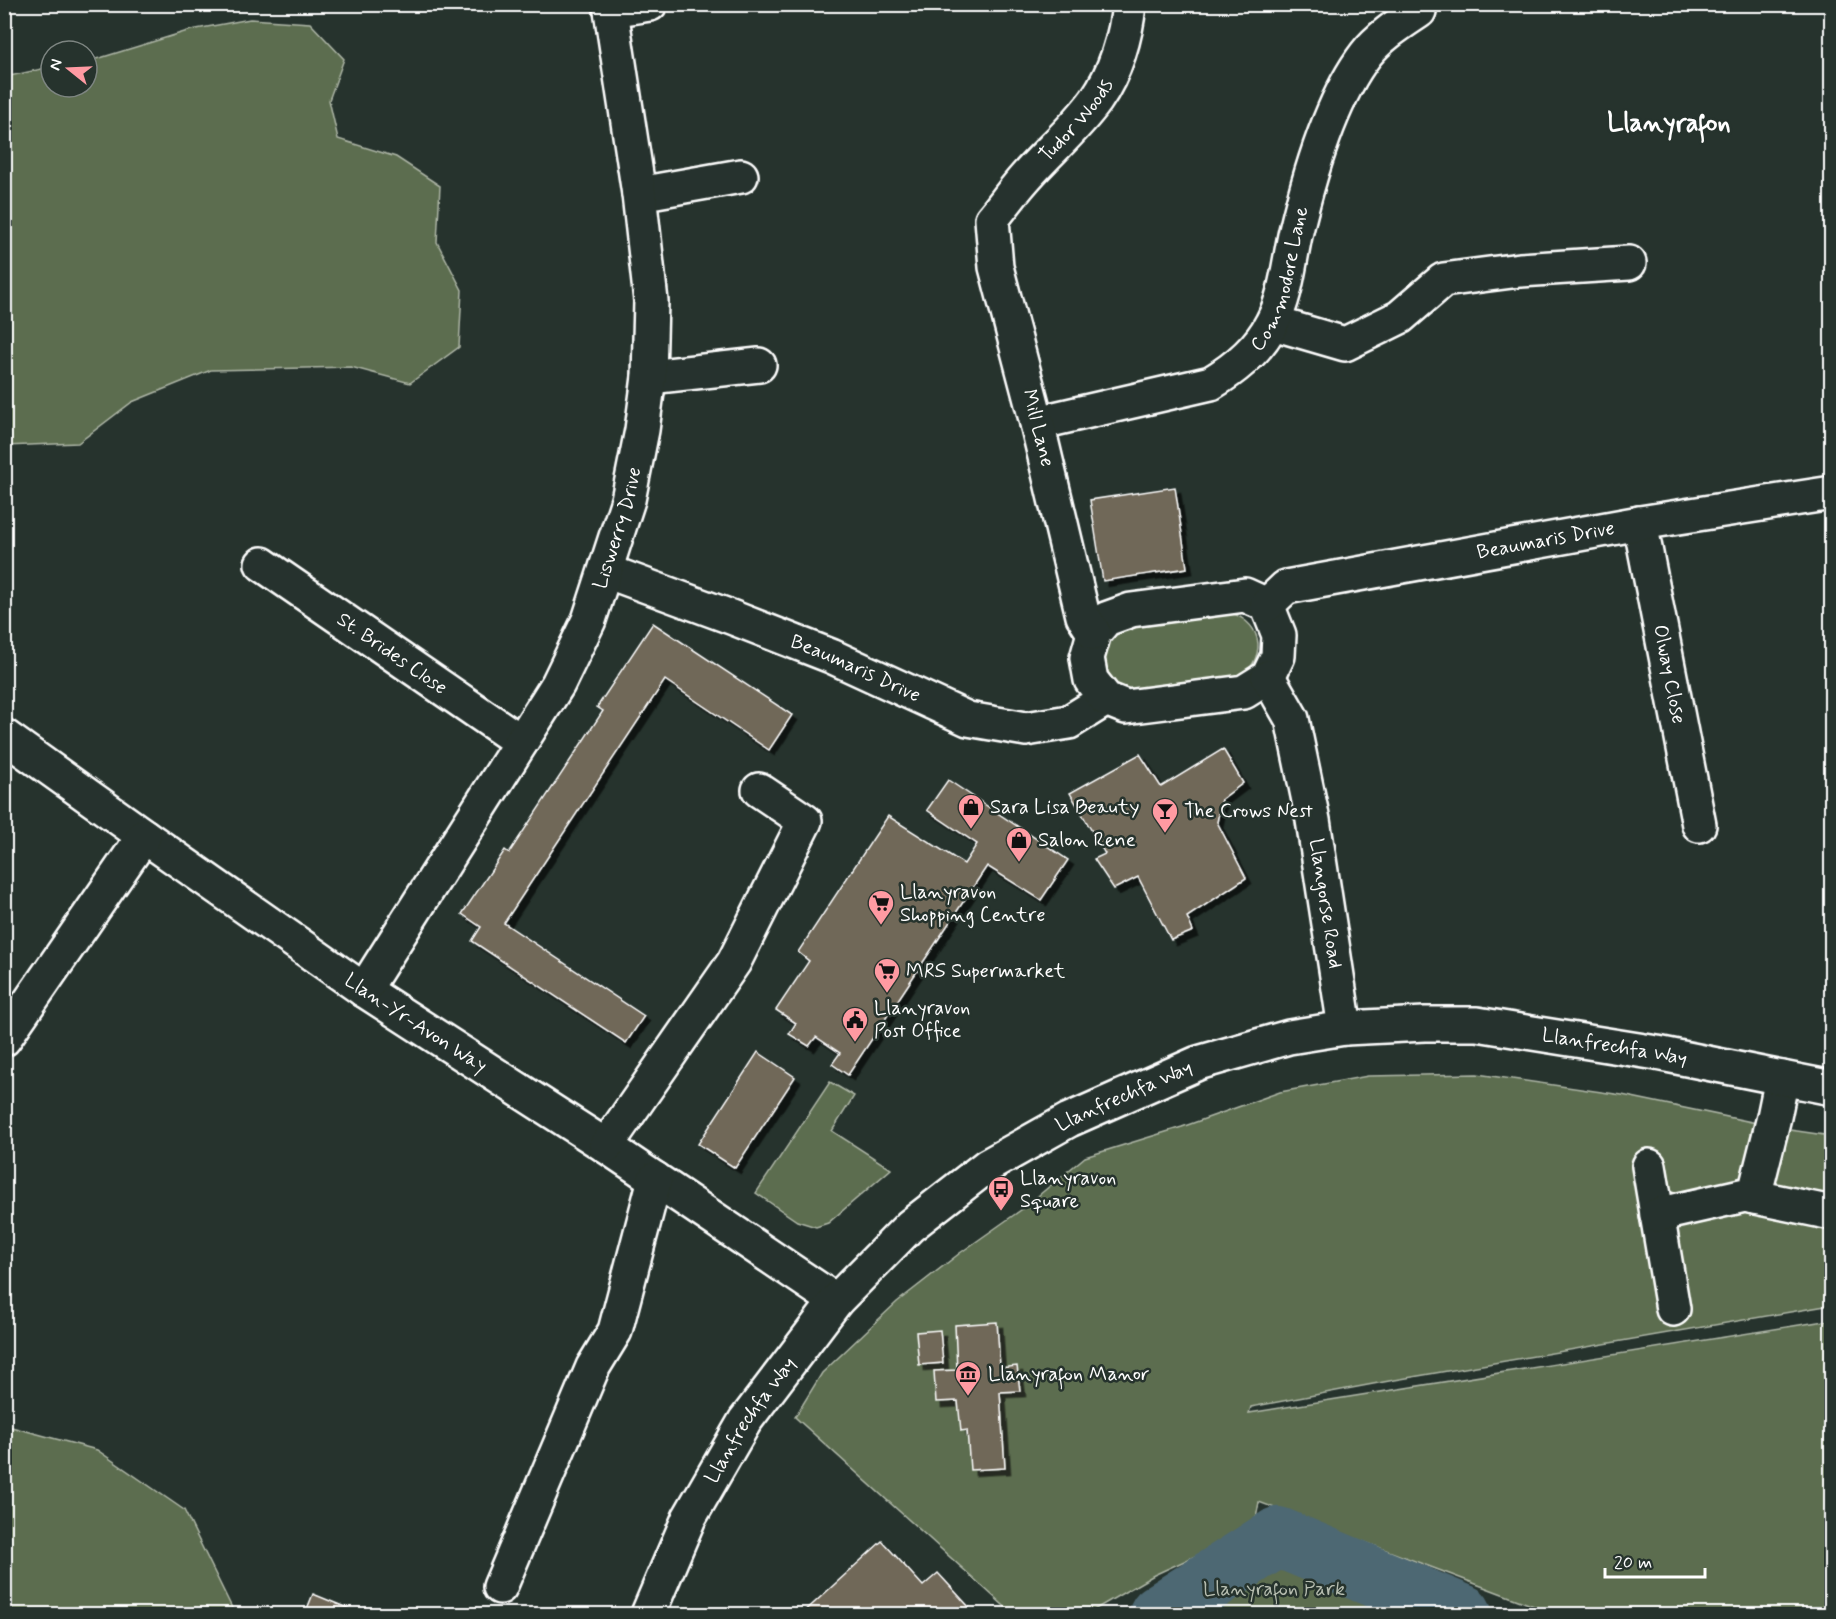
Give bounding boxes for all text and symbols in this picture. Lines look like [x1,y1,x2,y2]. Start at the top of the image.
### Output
north arrow [39,39,99,99]
text: N [45,57,68,73]
street label: Tudor Woods [1033,74,1120,168]
district label: Llanyrafon [1607,107,1731,143]
street label: Commodore Lane [1244,203,1315,357]
street label: Mill Lane [1015,386,1061,470]
street label: Liswerry Drive [587,465,648,592]
street label: Beaumaris Drive [1474,514,1617,566]
street label: St. Brides Close [332,606,453,701]
street label: Olway Close [1647,622,1692,726]
street label: Beaumaris Drive [787,628,925,709]
shop icon: Sara Lisa Beauty [956,792,986,830]
place label: Sara Lisa Beauty [990,794,1139,821]
bar icon: The Crows Nest [1150,796,1180,834]
place label: The Crows Nest [1184,798,1313,825]
shop icon: Salon Rene [1004,825,1034,863]
place label: Salon Rene [1038,827,1136,854]
street label: Llangorse Road [1303,837,1349,970]
place label: Llanyravon Shopping Centre [900,879,1045,929]
supermarket icon: Llanyravon Shopping Centre [866,888,896,926]
supermarket icon: MRS Supermarket [872,956,902,994]
place label: MRS Supermarket [906,958,1065,985]
street label: Llan-Yr-Avon Way [339,967,492,1079]
place label: Llanyravon Post Office [874,995,970,1045]
public building icon: Llanyravon Post Office [840,1005,870,1043]
street label: Llanfrechfa Way [1540,1021,1690,1072]
street label: Llanfrechfa Way [1051,1054,1197,1138]
place label: Llanyravon Square [1020,1165,1116,1215]
bus stop icon: Llanyravon Square [986,1174,1016,1212]
street label: Llanfrechfa Way [698,1351,802,1488]
museum icon: Llanyrafon Manor [953,1359,983,1397]
place label: Llanyrafon Manor [988,1361,1149,1390]
scale bar [1605,1541,1706,1579]
text: 20 m [1614,1551,1652,1575]
park label: Llanyrafon Park [1203,1576,1345,1605]

